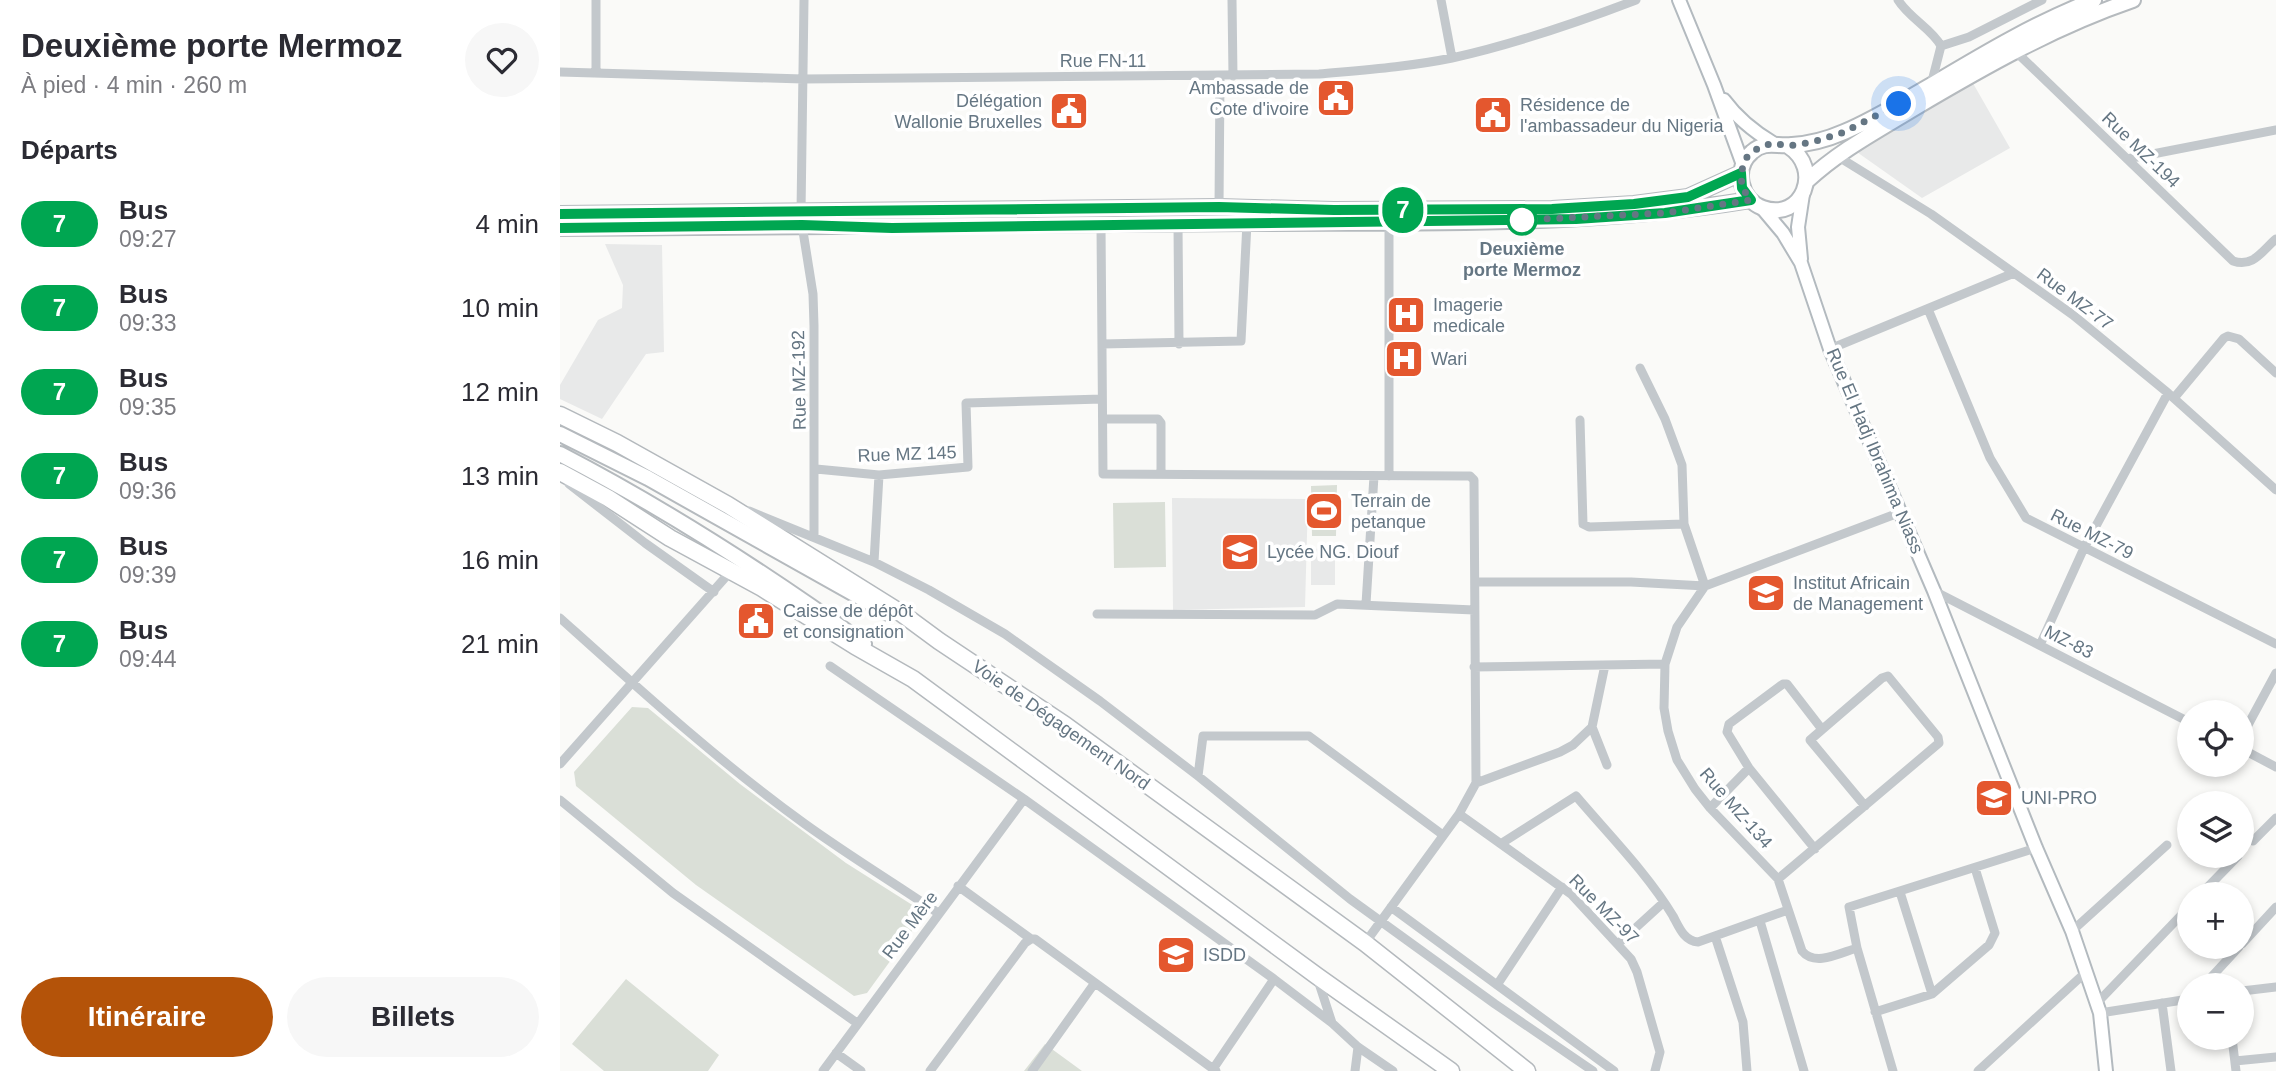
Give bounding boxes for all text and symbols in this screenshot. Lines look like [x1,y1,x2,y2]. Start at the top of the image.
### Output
button: heart [465,23,539,97]
text: Deuxième porte Mermoz [21,27,402,64]
street label: Rue FN-11 [1060,51,1146,71]
text: À pied · 4 min · 260 m [21,72,247,98]
public building icon: Ambassade de Cote d'ivoire [1315,77,1357,119]
place label: Ambassade de Cote d'ivoire [1189,78,1309,119]
your location [1881,86,1916,121]
public building icon: Délégation Wallonie Bruxelles [1048,90,1090,132]
place label: Délégation Wallonie Bruxelles [895,91,1042,132]
public building icon: Résidence de l'ambassadeur du Nigeria [1472,94,1514,136]
place label: Résidence de l'ambassadeur du Nigeria [1520,95,1725,136]
street label: Rue MZ-194 [2098,108,2184,192]
text: Départs [21,135,118,165]
line badge: 7 [1380,187,1426,233]
text: Bus [119,195,168,225]
text: 7 [1396,196,1410,223]
marker: Deuxième porte Mermoz [1507,205,1537,235]
text: 4 min [475,209,539,239]
text: 7 [53,210,66,237]
text: 09:27 [119,226,177,252]
place label: Deuxième porte Mermoz [1463,239,1581,280]
street label: Rue MZ-77 [2033,264,2117,334]
text: Bus [119,279,168,309]
text: 10 min [461,293,539,323]
text: 7 [53,294,66,321]
hospital icon: Imagerie medicale [1385,294,1427,336]
place label: Imagerie medicale [1433,295,1505,336]
text: 09:33 [119,310,177,336]
street label: Rue MZ-192 [788,330,810,430]
hospital icon: Wari [1383,338,1425,380]
street label: Rue El Hadj Ibrahima Niass [1823,345,1927,557]
place label: Wari [1431,349,1467,369]
text: Bus [119,363,168,393]
text: 12 min [461,377,539,407]
text: 7 [53,378,66,405]
text: 09:35 [119,394,177,420]
street label: Rue MZ 145 [857,442,957,466]
text: Bus [119,447,168,477]
text: 13 min [461,461,539,491]
text: 7 [53,462,66,489]
text: 09:36 [119,478,177,504]
sports icon: Terrain de petanque [1303,490,1345,532]
place label: Terrain de petanque [1351,491,1431,532]
street label: Rue MZ-79 [2047,505,2137,563]
text: Bus [119,531,168,561]
school or university icon: Lycée NG. Diouf [1219,531,1261,573]
place label: Lycée NG. Diouf [1267,542,1399,562]
text: 16 min [461,545,539,575]
text: 7 [53,546,66,573]
text: 09:39 [119,562,177,588]
school or university icon: Institut Africain de Management [1745,572,1787,614]
place label: Institut Africain de Management [1793,573,1923,614]
public building icon: Caisse de dépôt et consignation [735,600,777,642]
place label: Caisse de dépôt et consignation [783,601,913,642]
text: Bus [119,615,168,645]
street label: MZ-83 [2041,621,2097,663]
text: 21 min [461,629,539,659]
text: 7 [53,630,66,657]
text: 09:44 [119,646,177,672]
street label: Voie de Dégagement Nord [968,656,1154,794]
map controls [2177,700,2254,1050]
button: locate [2177,700,2254,777]
street label: Rue MZ-134 [1696,764,1776,852]
school or university icon: UNI-PRO [1973,777,2015,819]
place label: UNI-PRO [2021,788,2097,808]
button: layers [2177,791,2254,868]
street label: Rue MZ-97 [1565,870,1643,948]
button: + [2177,882,2254,959]
street label: Rue Mère [878,887,942,963]
school or university icon: ISDD [1155,934,1197,976]
place label: ISDD [1203,945,1246,965]
button: − [2177,973,2254,1050]
button: Itinéraire [21,977,273,1057]
button: Billets [287,977,539,1057]

